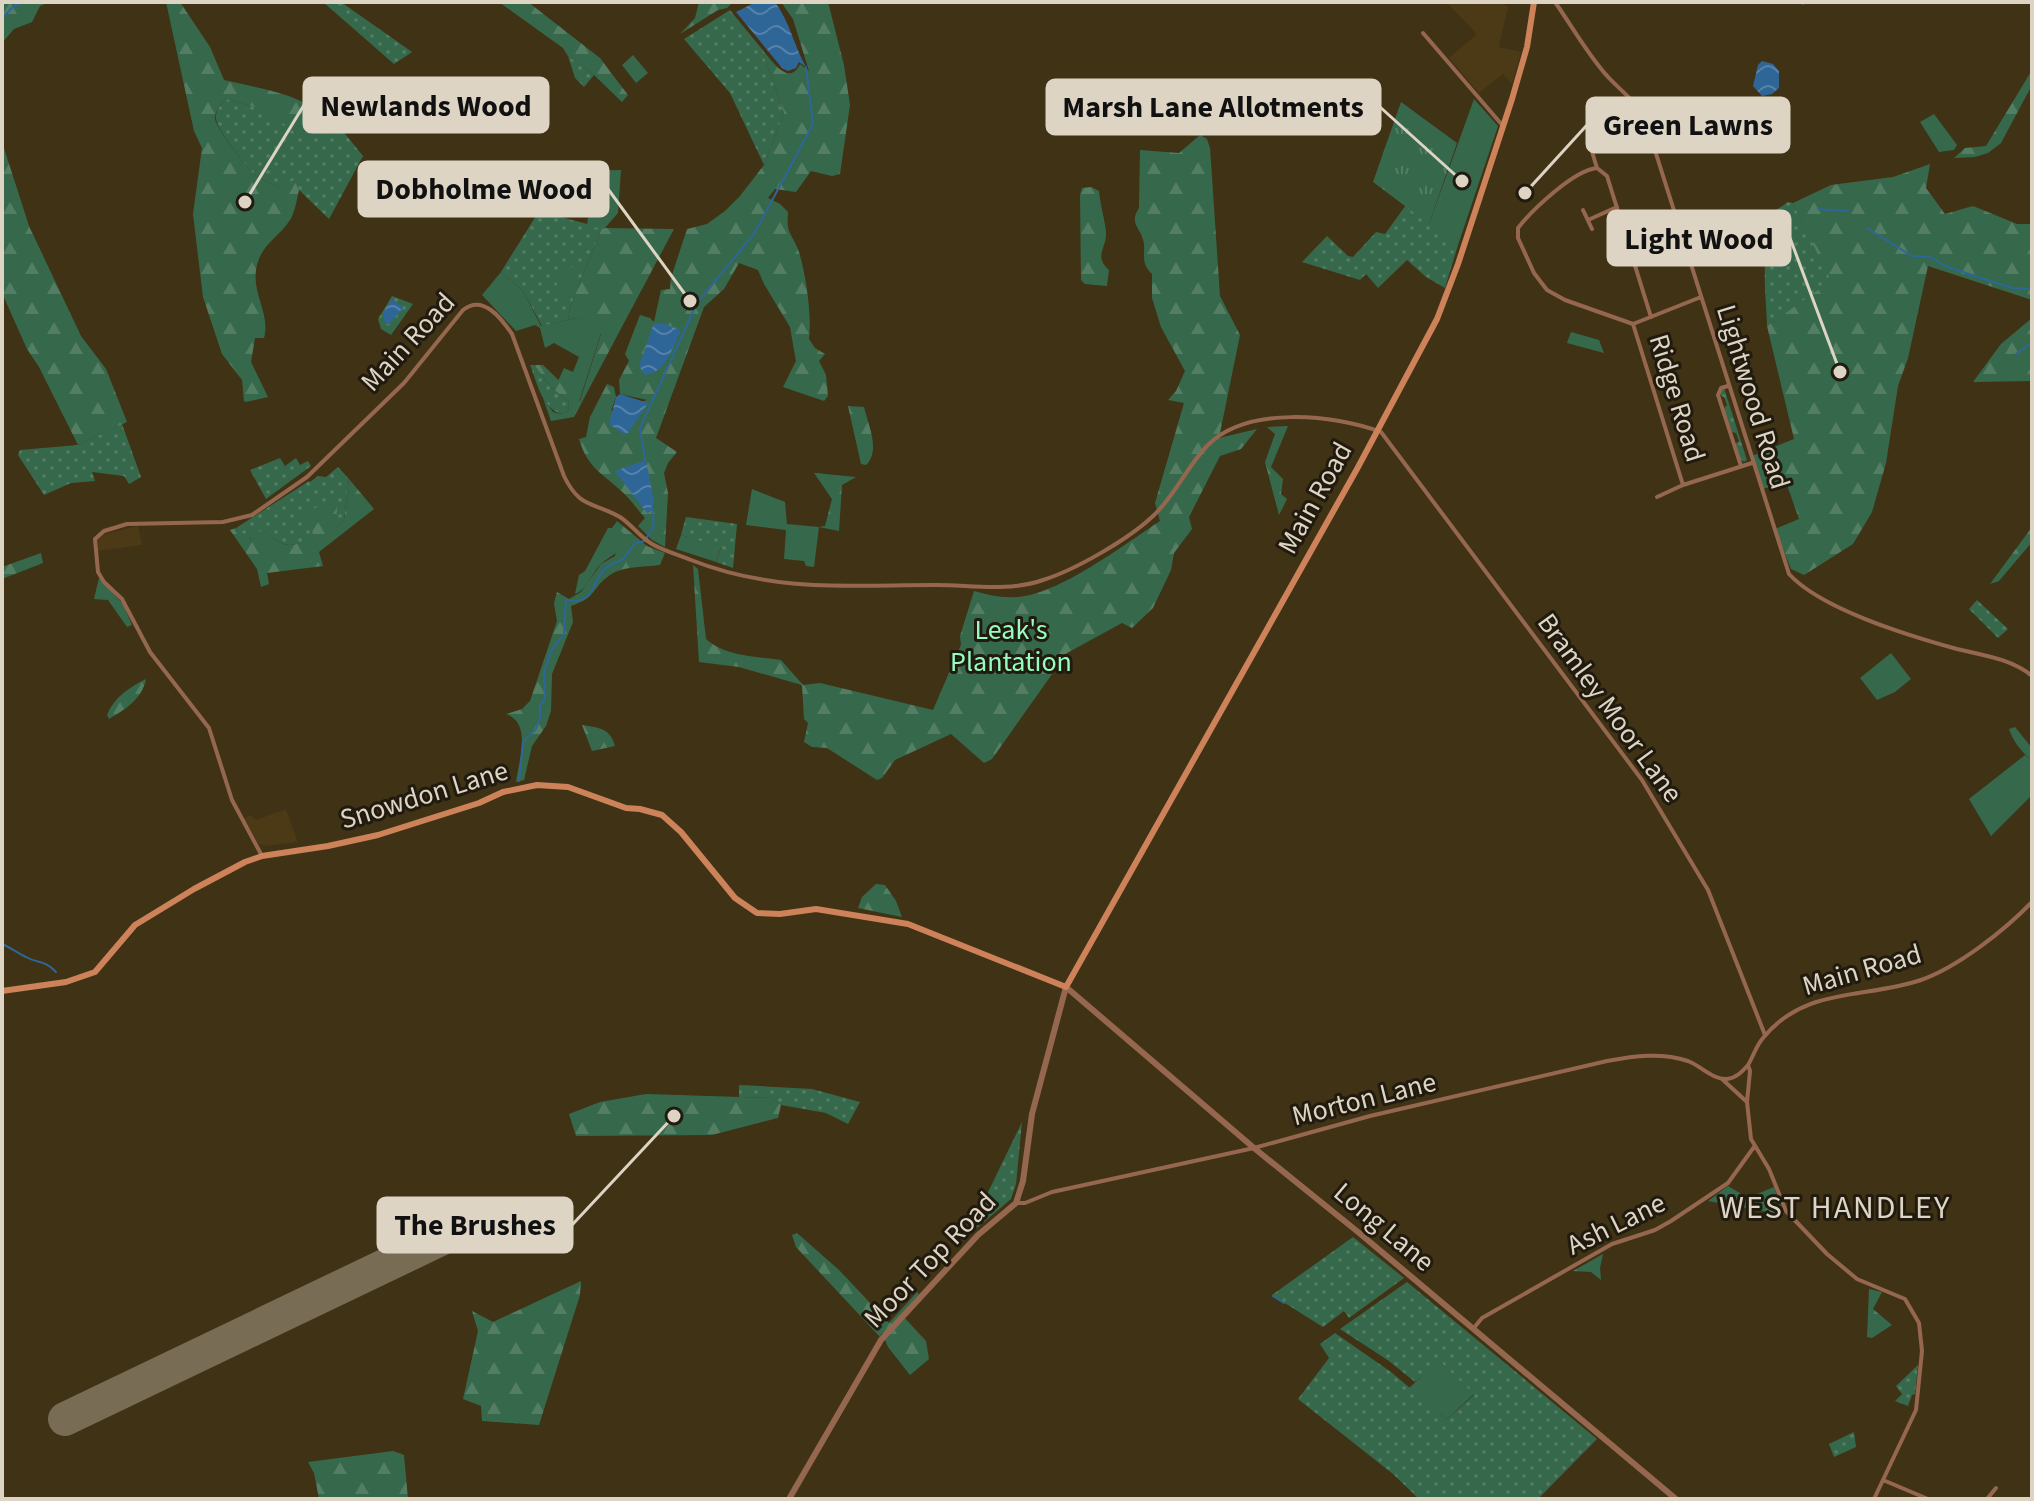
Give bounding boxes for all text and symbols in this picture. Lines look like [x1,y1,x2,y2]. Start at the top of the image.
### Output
callout: Newlands Wood [304,78,548,132]
callout: Marsh Lane Allotments [1047,80,1380,134]
text: Newlands Wood [320,85,532,128]
text: Marsh Lane Allotments [1062,86,1364,129]
callout: Green Lawns [1587,98,1789,152]
text: Green Lawns [1603,104,1773,147]
callout: Dobholme Wood [359,162,608,216]
text: Dobholme Wood [375,168,593,211]
callout: Light Wood [1608,211,1790,265]
text: Light Wood [1624,218,1774,261]
street label: Main Road [352,284,464,400]
street label: Lightwood Road [1706,300,1800,494]
street label: Ridge Road [1639,329,1715,467]
street label: Main Road [1268,435,1362,561]
street label: Bramley Moor Lane [1528,605,1692,811]
park label: Leak's Plantation [950,610,1072,682]
street label: Snowdon Lane [335,750,513,840]
street label: Main Road [1798,934,1926,1006]
street label: Morton Lane [1288,1062,1440,1136]
street label: Long Lane [1325,1173,1443,1281]
street label: Moor Top Road [855,1183,1005,1337]
street label: Ash Lane [1560,1183,1672,1265]
district label: WEST HANDLEY [1719,1185,1951,1231]
callout: The Brushes [378,1198,572,1252]
text: The Brushes [394,1204,556,1247]

